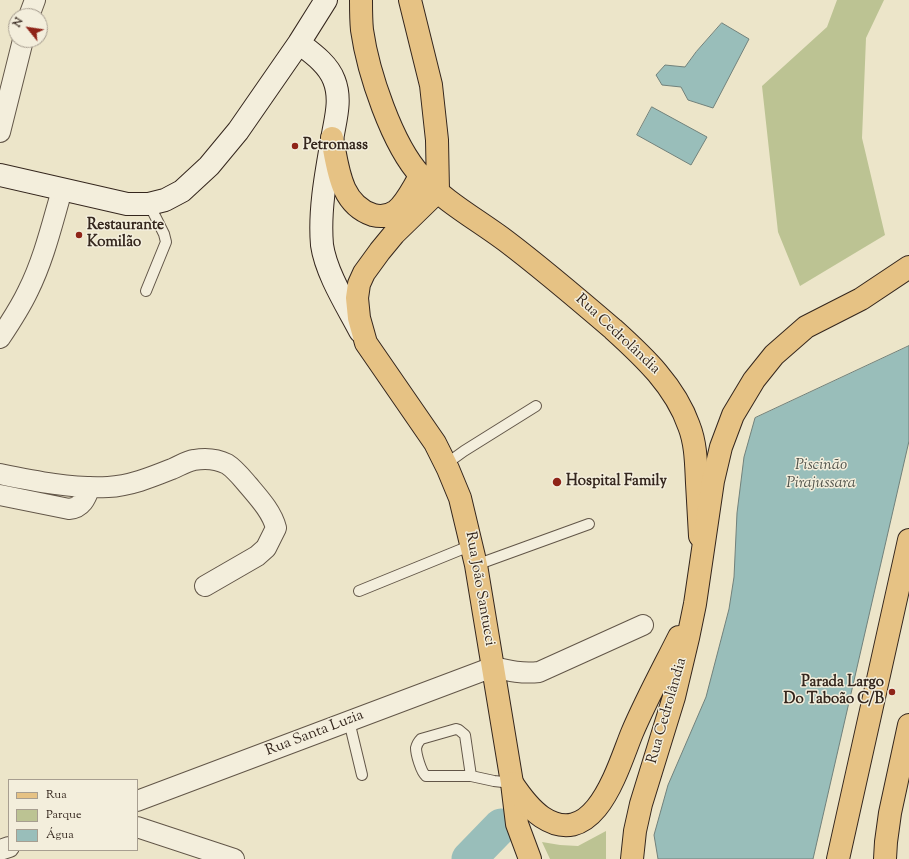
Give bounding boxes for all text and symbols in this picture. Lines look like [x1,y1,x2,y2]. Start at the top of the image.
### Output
north arrow [8,8,48,48]
text: N [9,15,28,30]
place label: Petromass [303,137,368,155]
marker: Petromass [290,141,300,151]
place label: Restaurante Komilão [87,217,164,252]
marker: Restaurante Komilão [74,230,84,240]
street label: Rua Cedrolândia [571,291,663,379]
water label: Piscinão Pirajussara [786,456,856,494]
place label: Hospital Family [566,473,667,491]
marker: Hospital Family [551,476,563,488]
street label: Rua João Santucci [460,530,498,648]
street label: Rua Cedrolândia [644,656,692,766]
place label: Parada Largo Do Taboão C/B [784,674,884,709]
marker: Parada Largo Do Taboão C/B [887,687,897,697]
street label: Rua Santa Luzia [263,707,367,761]
legend [8,779,138,851]
text: Rua [46,786,67,804]
text: Parque [46,806,82,824]
text: Água [46,826,74,844]

